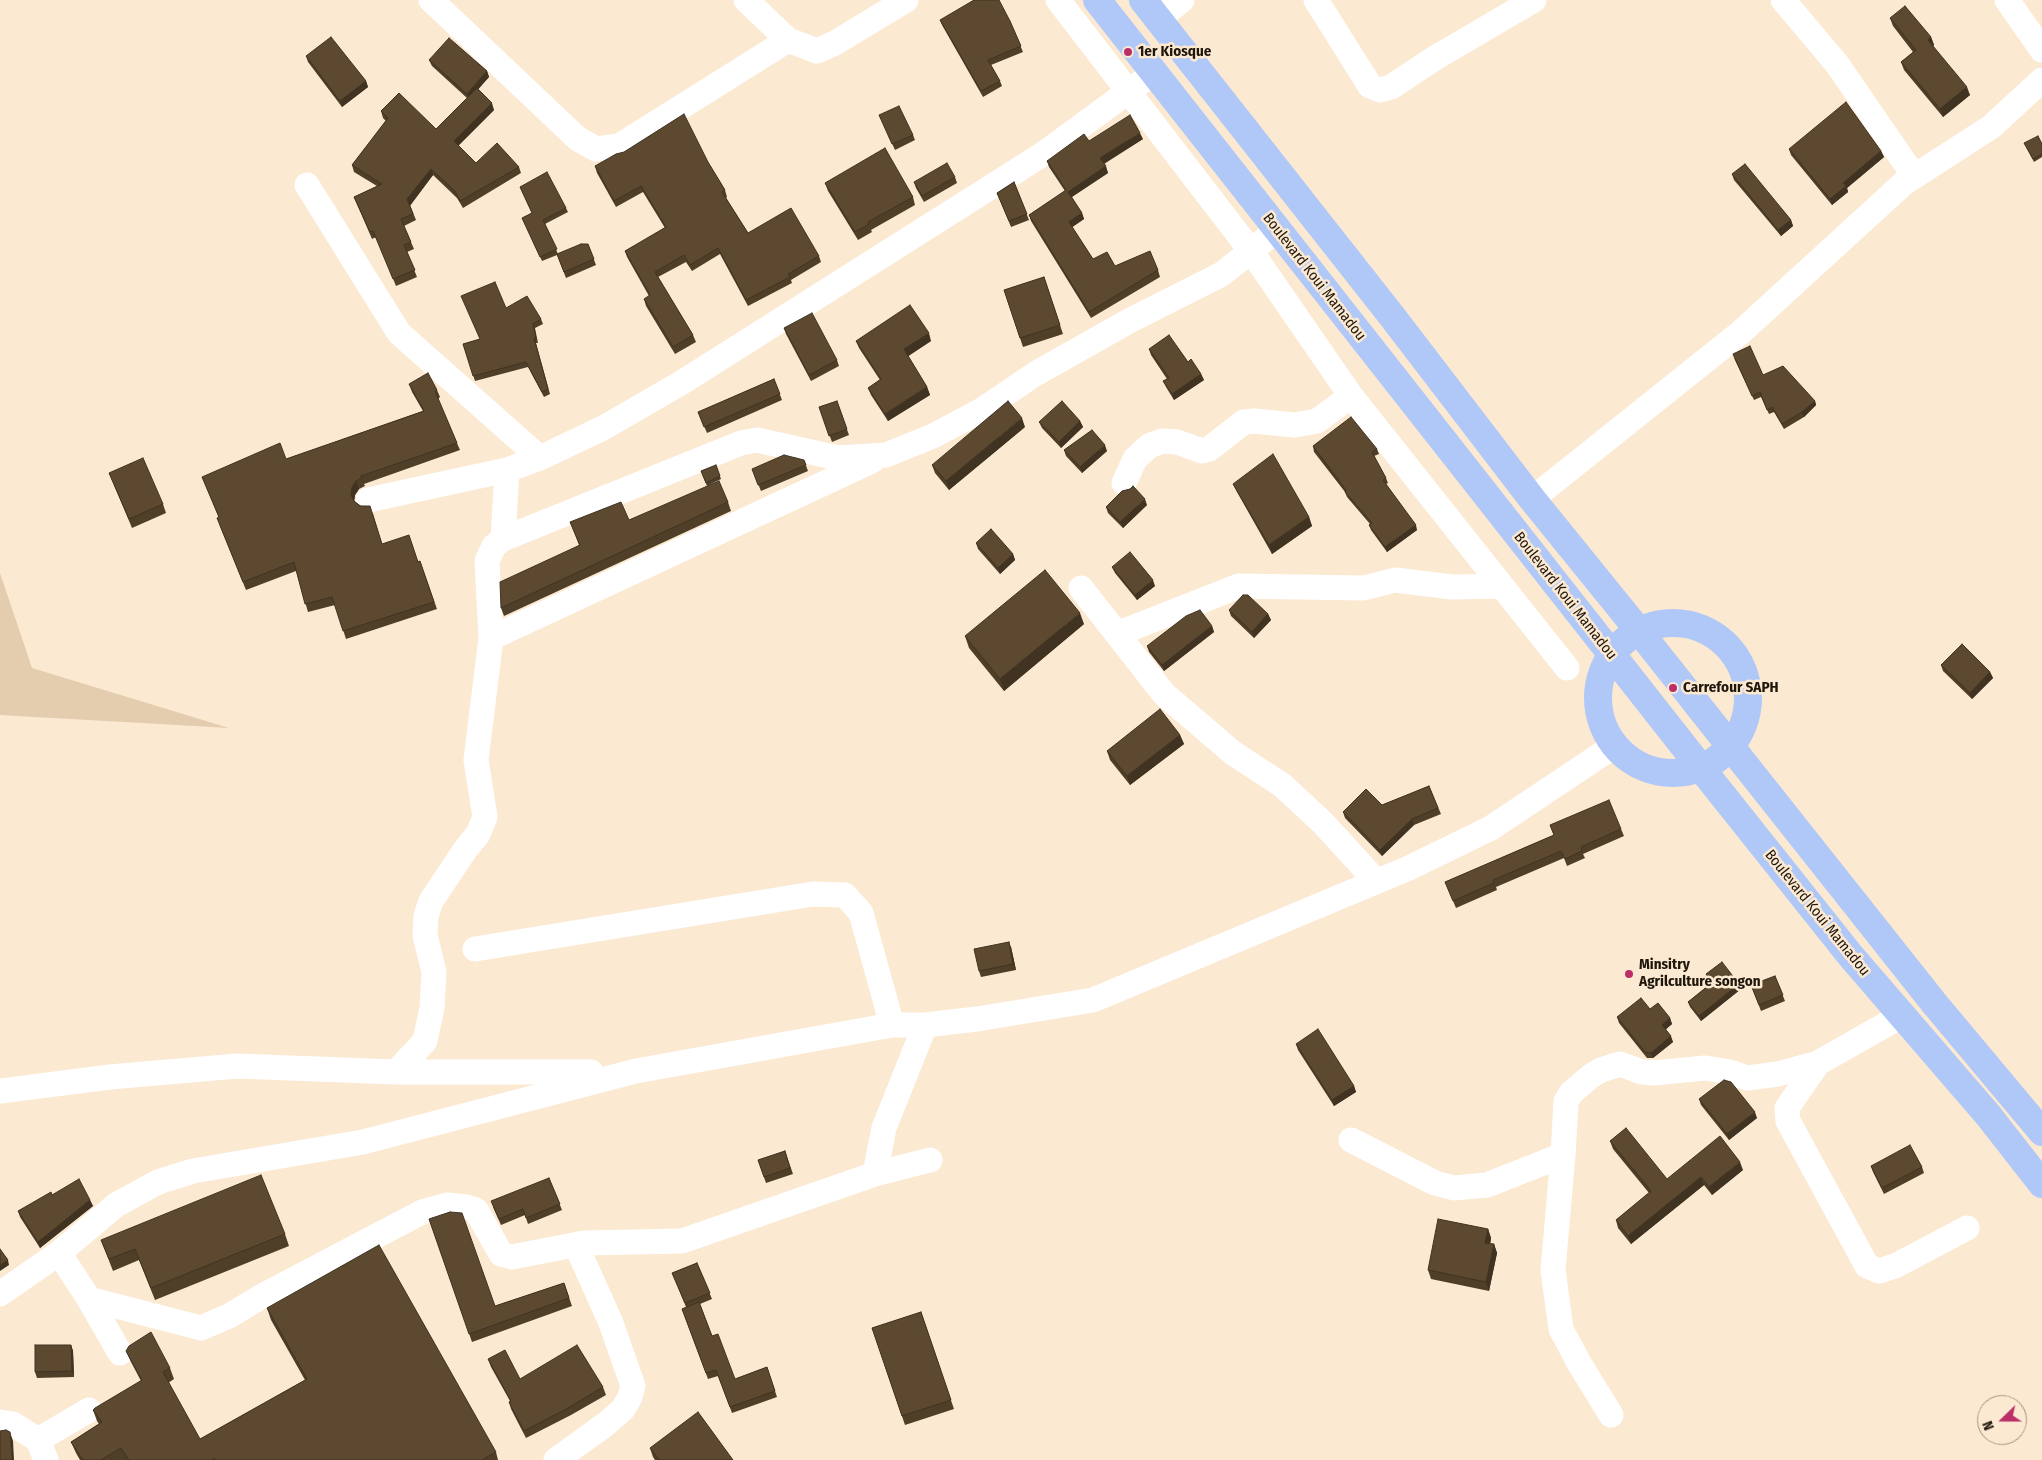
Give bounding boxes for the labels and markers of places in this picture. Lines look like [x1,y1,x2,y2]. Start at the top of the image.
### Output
place label: 1er Kiosque [1138,43,1211,61]
marker: 1er Kiosque [1122,46,1134,58]
place label: Carrefour SAPH [1683,679,1779,697]
marker: Carrefour SAPH [1667,682,1679,694]
place label: Minsitry Agrilculture songon [1639,956,1761,991]
marker: Minsitry Agrilculture songon [1623,968,1635,980]

